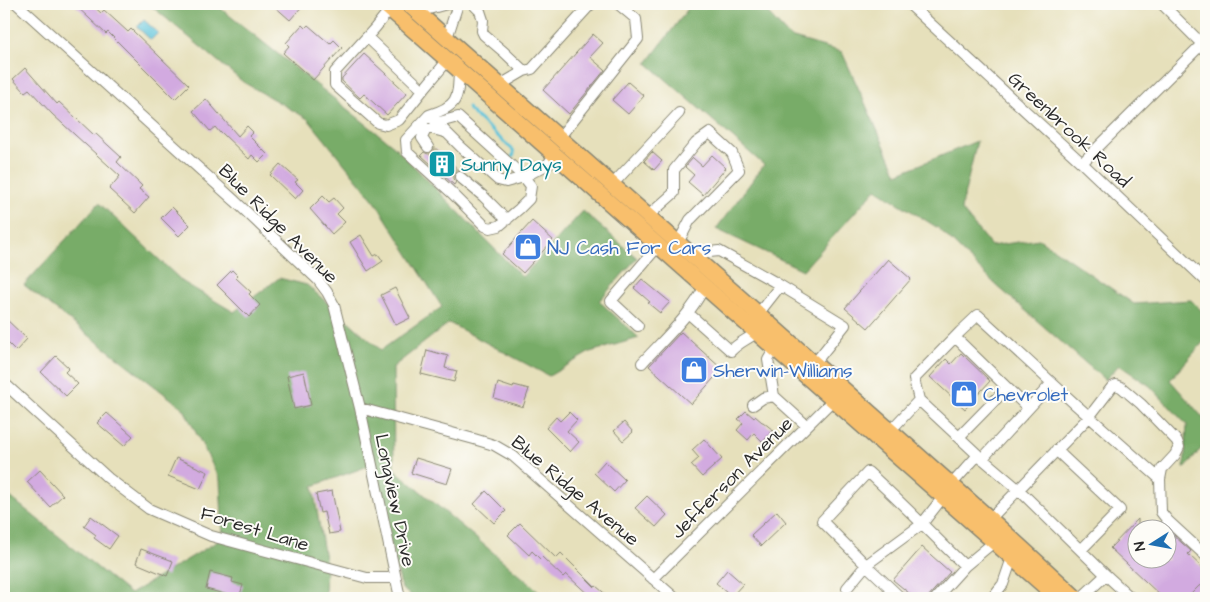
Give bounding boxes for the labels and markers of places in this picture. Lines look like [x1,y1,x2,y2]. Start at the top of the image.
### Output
building icon: Sunny Days [427,149,457,179]
place label: Sunny Days [461,152,562,180]
shop icon: NJ Cash For Cars [513,232,543,262]
place label: NJ Cash For Cars [547,235,711,262]
shop icon: Sherwin-Williams [679,355,709,385]
place label: Sherwin-Williams [713,358,853,385]
shop icon: Chevrolet [949,379,979,409]
place label: Chevrolet [983,382,1068,409]

